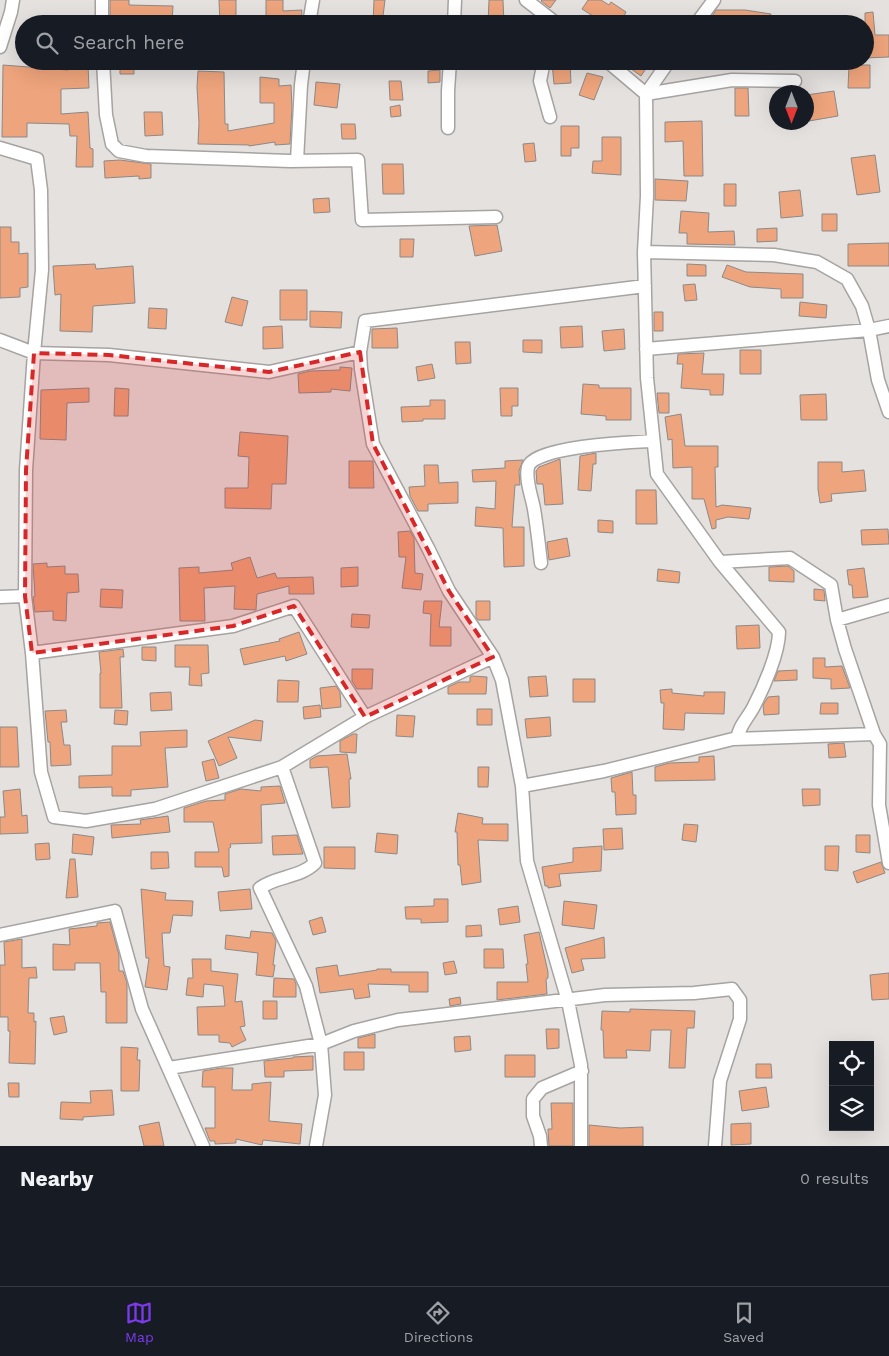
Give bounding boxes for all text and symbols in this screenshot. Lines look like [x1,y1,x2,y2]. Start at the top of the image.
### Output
search box [15,15,874,70]
icon: search [33,29,61,57]
text: Search here [73,31,184,54]
north arrow [769,85,814,130]
map controls [829,1041,874,1131]
button: locate [829,1041,874,1086]
button: layers [829,1086,874,1131]
text: Nearby [20,1166,93,1191]
text: 0 results [800,1169,869,1188]
tab: Map [125,1299,154,1345]
tab: Directions [404,1299,473,1345]
tab: Saved [723,1299,764,1345]

